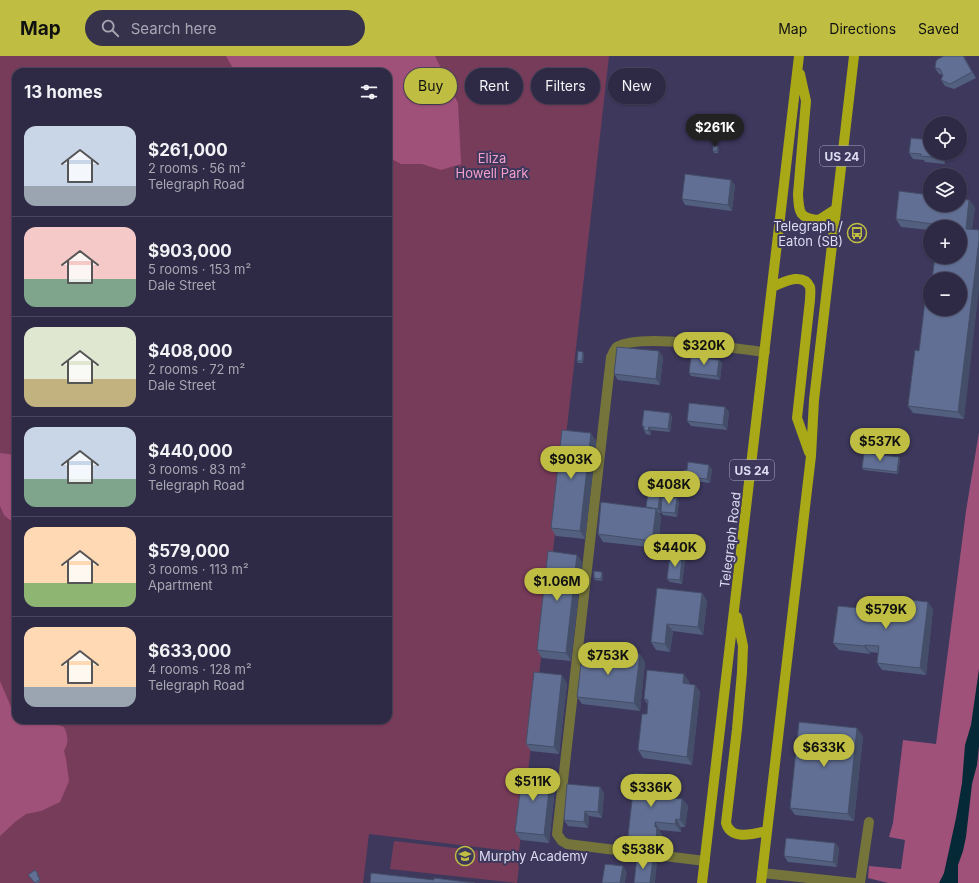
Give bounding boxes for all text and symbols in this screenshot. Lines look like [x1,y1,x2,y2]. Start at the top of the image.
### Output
search box [85,10,365,46]
text: Map [20,17,61,40]
icon: search [99,17,121,39]
text: Search here [131,19,216,38]
text: Map [778,20,807,37]
text: Directions [829,20,896,37]
text: Saved [918,20,959,37]
chip: Buy [404,68,457,104]
chip: Rent [465,68,523,104]
chip: Filters [531,68,600,104]
chip: New [608,68,666,104]
icon: filters [358,81,380,103]
text: 13 homes [24,82,103,102]
pin: $261K [687,114,743,148]
map controls [923,116,967,316]
button: locate [923,116,967,160]
text: $261K [695,119,735,135]
text: $261,000 [148,140,228,160]
icon: home [56,142,104,190]
road number: US 24 [820,146,864,166]
park label: Eliza Howell Park [456,150,529,181]
text: 2 rooms · 56 m² [148,160,246,176]
button: layers [923,168,967,212]
text: Telegraph Road [148,176,245,192]
place label: Telegraph / Eaton (SB) [773,218,843,249]
button: + [923,220,967,264]
bus stop icon: Telegraph / Eaton (SB) [846,222,868,244]
text: $903,000 [148,241,232,261]
icon: home [56,243,104,291]
text: 5 rooms · 153 m² [148,261,251,277]
button: − [923,272,967,316]
text: Dale Street [148,277,216,293]
pin: $320K [676,332,732,366]
text: $320K [682,337,726,353]
text: $408,000 [148,341,232,361]
icon: home [56,343,104,391]
text: 2 rooms · 72 m² [148,361,245,377]
text: Dale Street [148,377,216,393]
pin: $537K [852,428,908,462]
text: $537K [859,433,901,449]
text: $440,000 [148,441,233,461]
icon: home [56,443,104,491]
pin: $903K [543,446,599,480]
text: $903K [549,451,593,467]
road number: US 24 [730,460,774,480]
text: 3 rooms · 83 m² [148,461,246,477]
pin: $408K [641,471,697,505]
text: $408K [647,476,691,492]
text: Telegraph Road [148,477,245,493]
street label: Telegraph Road [716,491,744,589]
pin: $440K [647,534,703,568]
text: $440K [653,539,697,555]
text: $579,000 [148,541,230,561]
icon: home [56,543,104,591]
text: 3 rooms · 113 m² [148,561,249,577]
pin: $1.06M [524,568,590,602]
text: $1.06M [533,573,581,589]
text: Apartment [148,577,213,593]
pin: $579K [858,596,914,630]
text: $579K [865,601,907,617]
text: $633,000 [148,641,231,661]
pin: $753K [580,642,636,676]
icon: home [56,643,104,691]
text: $753K [587,647,629,663]
text: 4 rooms · 128 m² [148,661,252,677]
text: Telegraph Road [148,677,245,693]
pin: $633K [796,734,852,768]
text: $633K [802,739,846,755]
pin: $511K [505,768,561,802]
text: $511K [514,773,552,789]
pin: $336K [623,774,679,808]
text: $336K [629,779,673,795]
pin: $538K [615,836,671,870]
text: $538K [621,841,665,857]
school or university icon: Murphy Academy [454,845,476,867]
place label: Murphy Academy [479,848,588,864]

